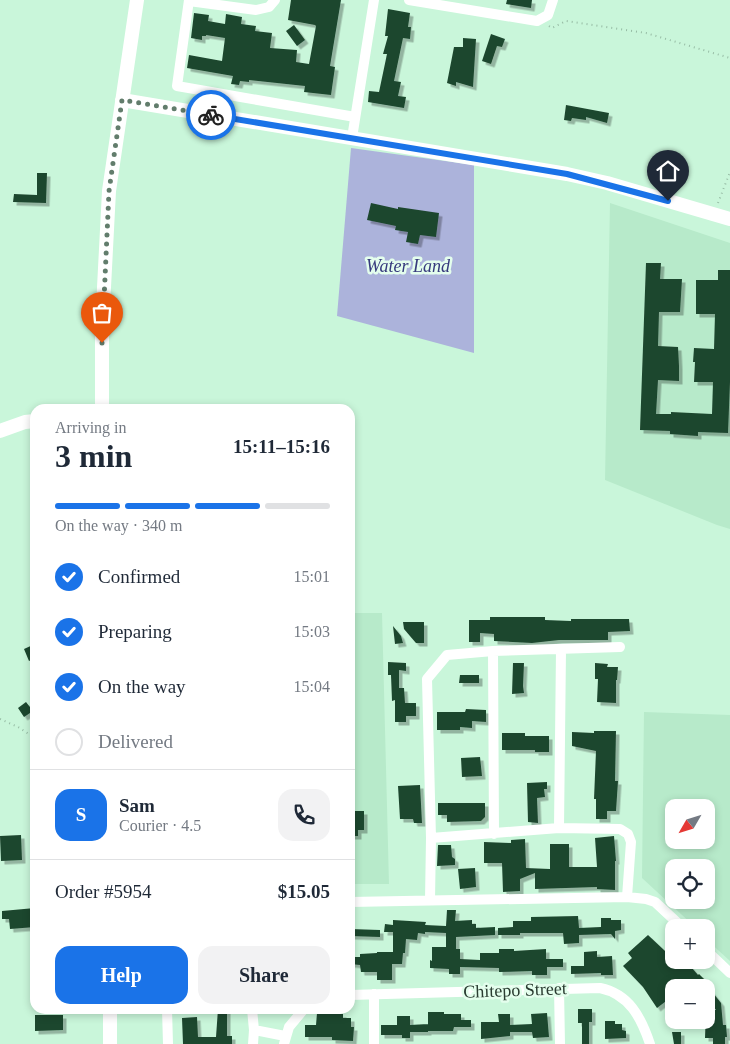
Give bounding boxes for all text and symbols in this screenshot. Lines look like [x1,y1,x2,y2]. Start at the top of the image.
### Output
courier [186,90,236,140]
icon: bike [197,101,225,129]
pin [647,150,689,201]
icon: home [654,157,682,185]
park label: Water Land [366,256,451,276]
pin [81,292,123,343]
icon: bag [88,299,116,327]
text: Arriving in [55,419,127,436]
text: 15:11–15:16 [233,436,330,457]
text: 3 min [55,438,132,474]
text: On the way · 340 m [55,517,183,534]
icon: check [55,563,83,591]
text: Confirmed [98,566,180,587]
text: 15:01 [294,568,330,585]
icon: check [55,618,83,646]
text: Preparing [98,621,172,642]
text: 15:03 [294,623,330,640]
icon: check [55,673,83,701]
text: On the way [98,676,186,697]
text: 15:04 [294,678,330,695]
text: Delivered [98,731,173,752]
button: phone [278,789,330,841]
text: Sam [119,795,155,816]
north arrow [665,799,715,849]
map controls [665,799,715,1029]
text: S [76,804,86,825]
text: Courier · 4.5 [119,817,201,834]
button: locate [665,859,715,909]
text: Order #5954 [55,881,152,902]
text: $15.05 [278,881,330,902]
button: + [665,919,715,969]
button: Help [55,946,188,1004]
button: Share [198,946,330,1004]
street label: Chitepo Street [463,978,567,1002]
button: − [665,979,715,1029]

